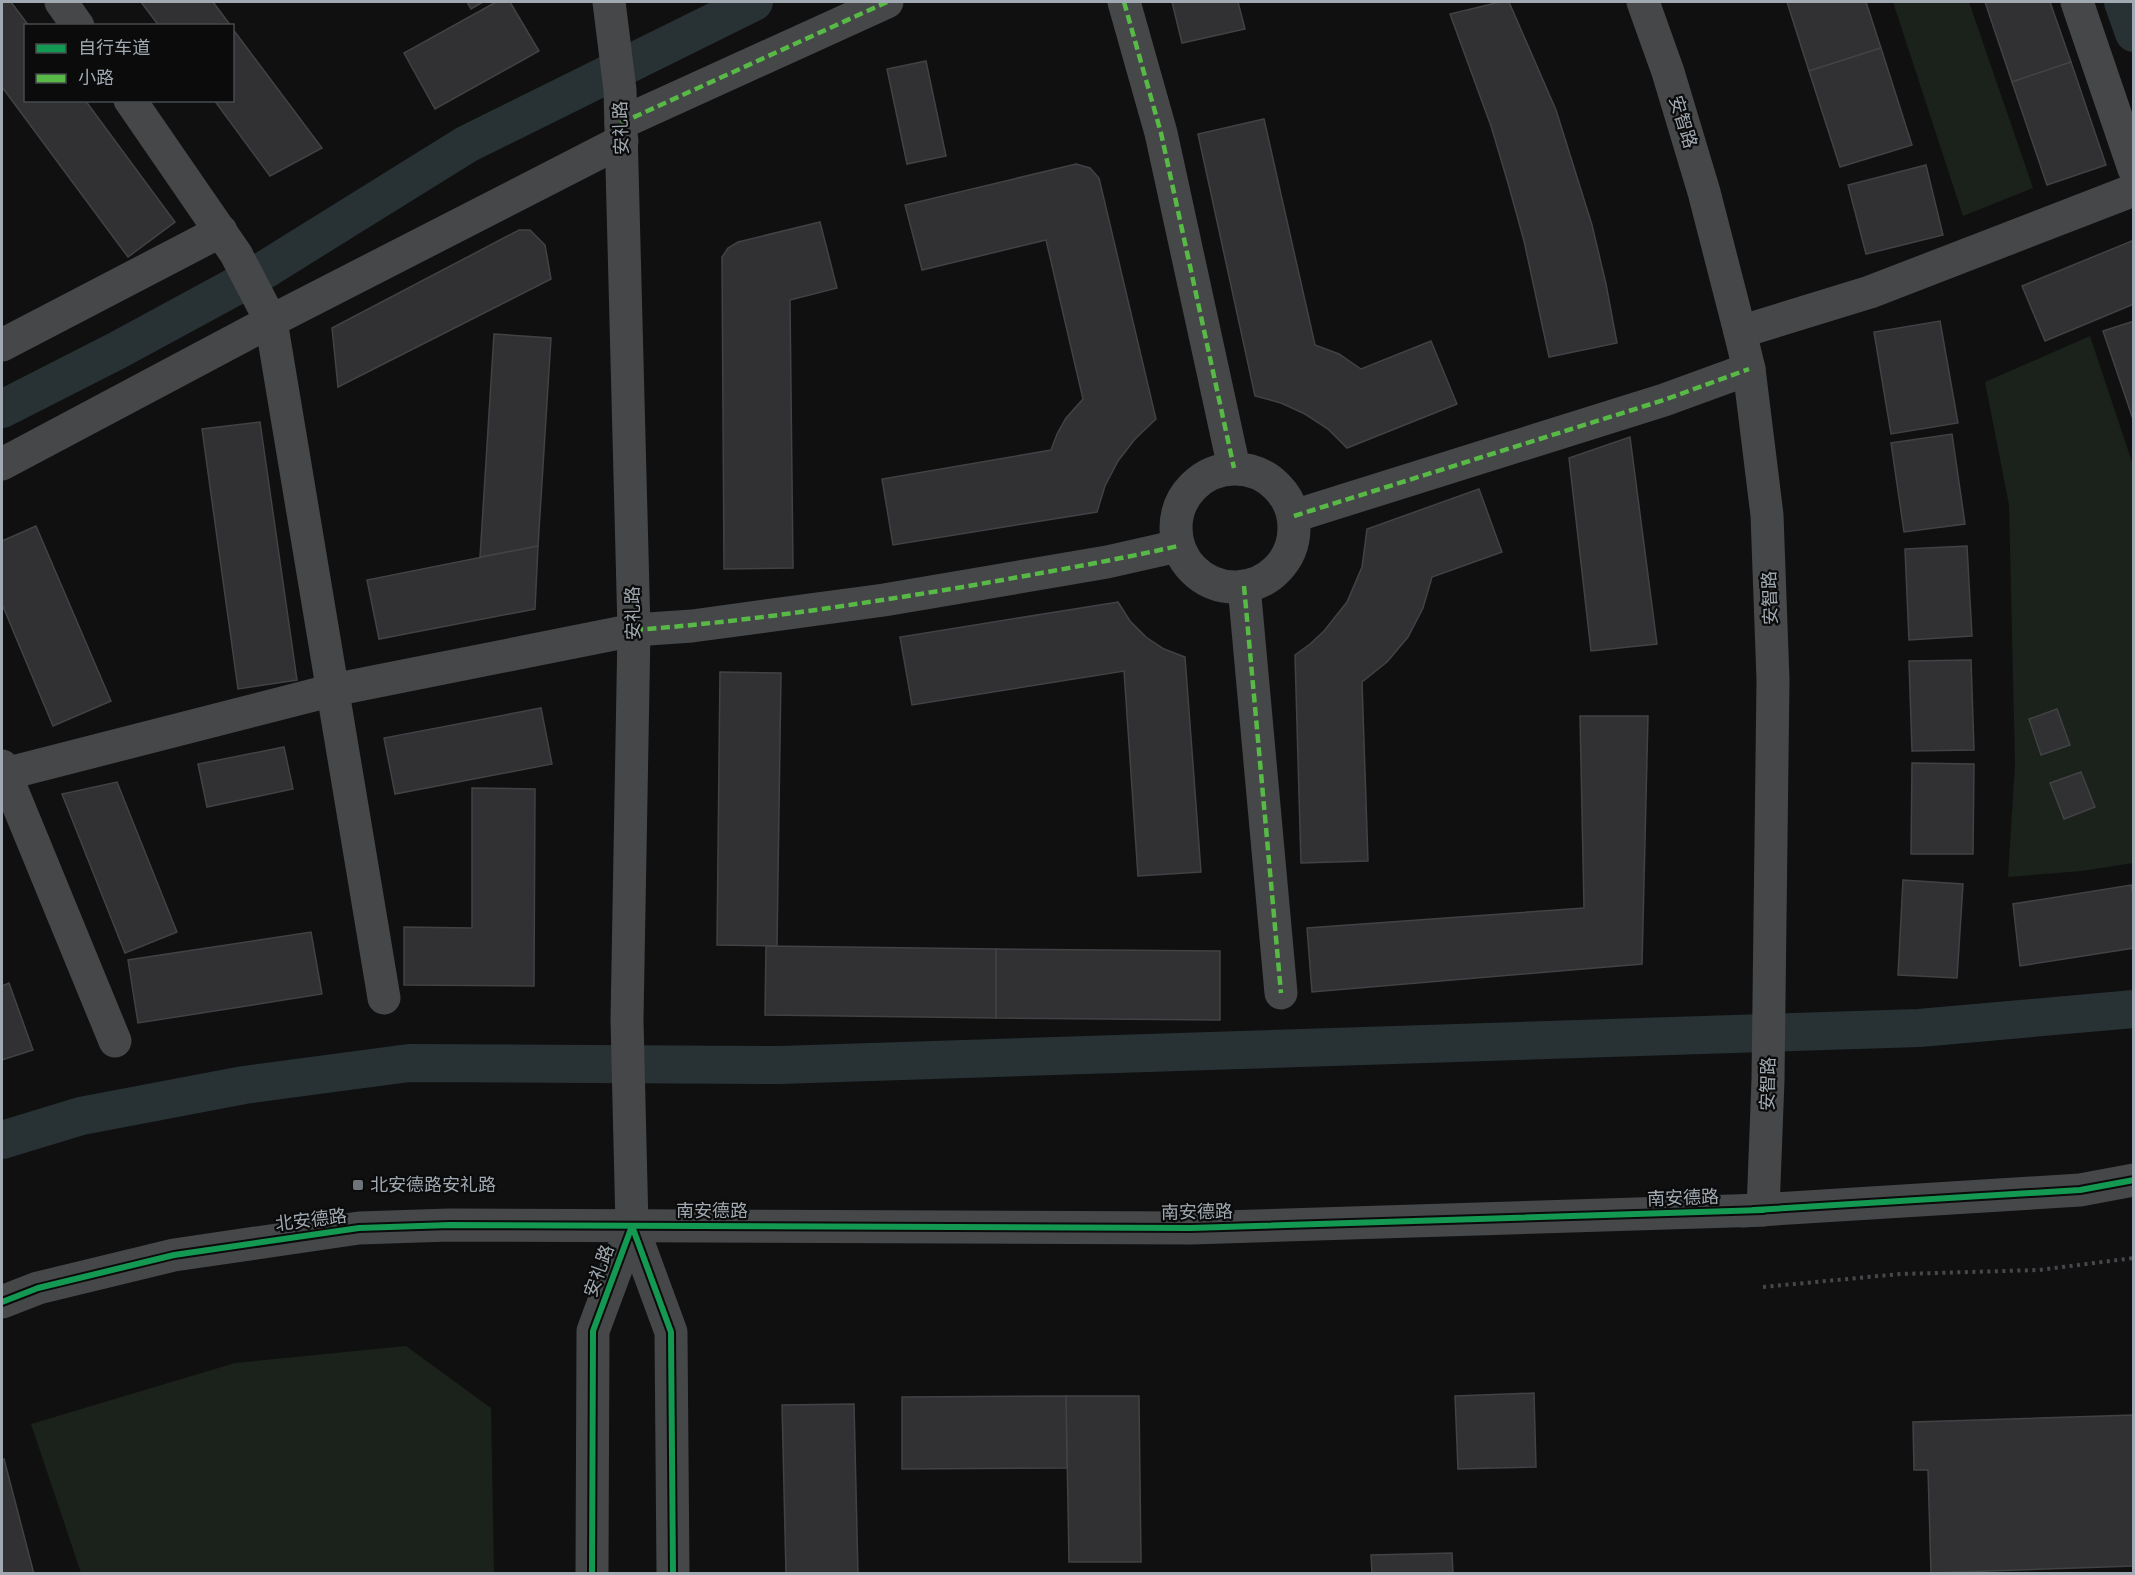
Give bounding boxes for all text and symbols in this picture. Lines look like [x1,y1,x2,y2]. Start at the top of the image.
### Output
legend [24,24,234,102]
text: 自行车道 [78,38,150,58]
text: 小路 [78,68,114,88]
street label: 安智路 [1666,93,1700,151]
street label: 安礼路 [610,101,632,155]
street label: 安智路 [1759,571,1781,625]
street label: 安礼路 [623,586,643,640]
street label: 安智路 [1758,1057,1778,1111]
place label: 北安德路安礼路 [370,1175,496,1195]
marker: 北安德路安礼路 [351,1178,365,1192]
street label: 南安德路 [1647,1187,1719,1209]
street label: 南安德路 [676,1201,748,1221]
street label: 南安德路 [1161,1201,1233,1223]
street label: 北安德路 [274,1206,348,1234]
street label: 安礼路 [580,1242,618,1300]

